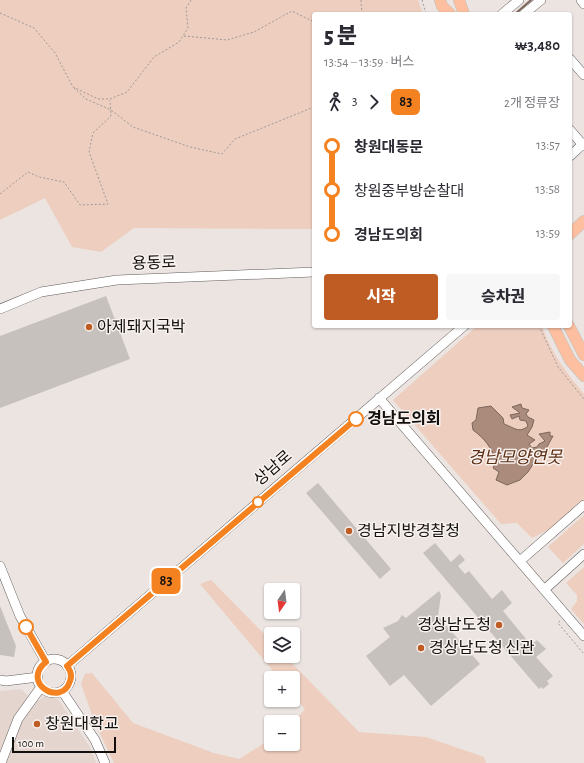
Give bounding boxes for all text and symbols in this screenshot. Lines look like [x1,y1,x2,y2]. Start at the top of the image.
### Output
text: 5 분 [324,25,357,47]
text: ₩3,480 [514,38,560,53]
text: 13:54 – 13:59 · 버스 [324,56,415,69]
icon: walk [324,91,346,113]
icon: forward [363,91,385,113]
text: 3 [352,95,357,108]
text: 83 [399,95,412,109]
text: 2개 정류장 [504,97,560,110]
text: 13:57 [536,139,560,152]
text: 창원대동문 [354,140,423,155]
text: 13:58 [536,183,560,196]
text: 창원중부방순찰대 [354,184,464,199]
text: 13:59 [536,227,560,240]
text: 경남도의회 [354,228,423,243]
street label: 용동로 [132,254,177,272]
button: 시작 [324,274,438,320]
button: 승차권 [446,274,560,320]
place label: 아제돼지국박 [97,319,186,335]
marker: 아제돼지국박 [84,322,94,332]
place label: 경남도의회 [367,410,441,427]
marker: 경남도의회 [348,411,364,427]
street label: 상남로 [251,447,295,489]
water label: 경남모양연못 [468,448,563,466]
unlabelled marker [252,496,264,508]
place label: 경남지방경찰청 [357,523,460,539]
marker: 경남지방경찰청 [344,526,354,536]
line badge: 83 [148,568,184,594]
text: 83 [160,574,172,588]
north arrow [264,583,300,619]
map controls [264,583,300,751]
place label: 경상남도청 [417,617,491,633]
unlabelled marker [18,619,34,635]
marker: 경상남도청 [494,620,504,630]
button: layers [264,627,300,663]
place label: 경상남도청 신관 [429,640,535,656]
marker: 경상남도청 신관 [416,643,426,653]
button: + [264,671,300,707]
place label: 창원대학교 [45,715,119,732]
button: − [264,715,300,751]
marker: 창원대학교 [32,719,42,729]
scale bar [12,735,116,754]
text: 100 m [18,738,44,749]

